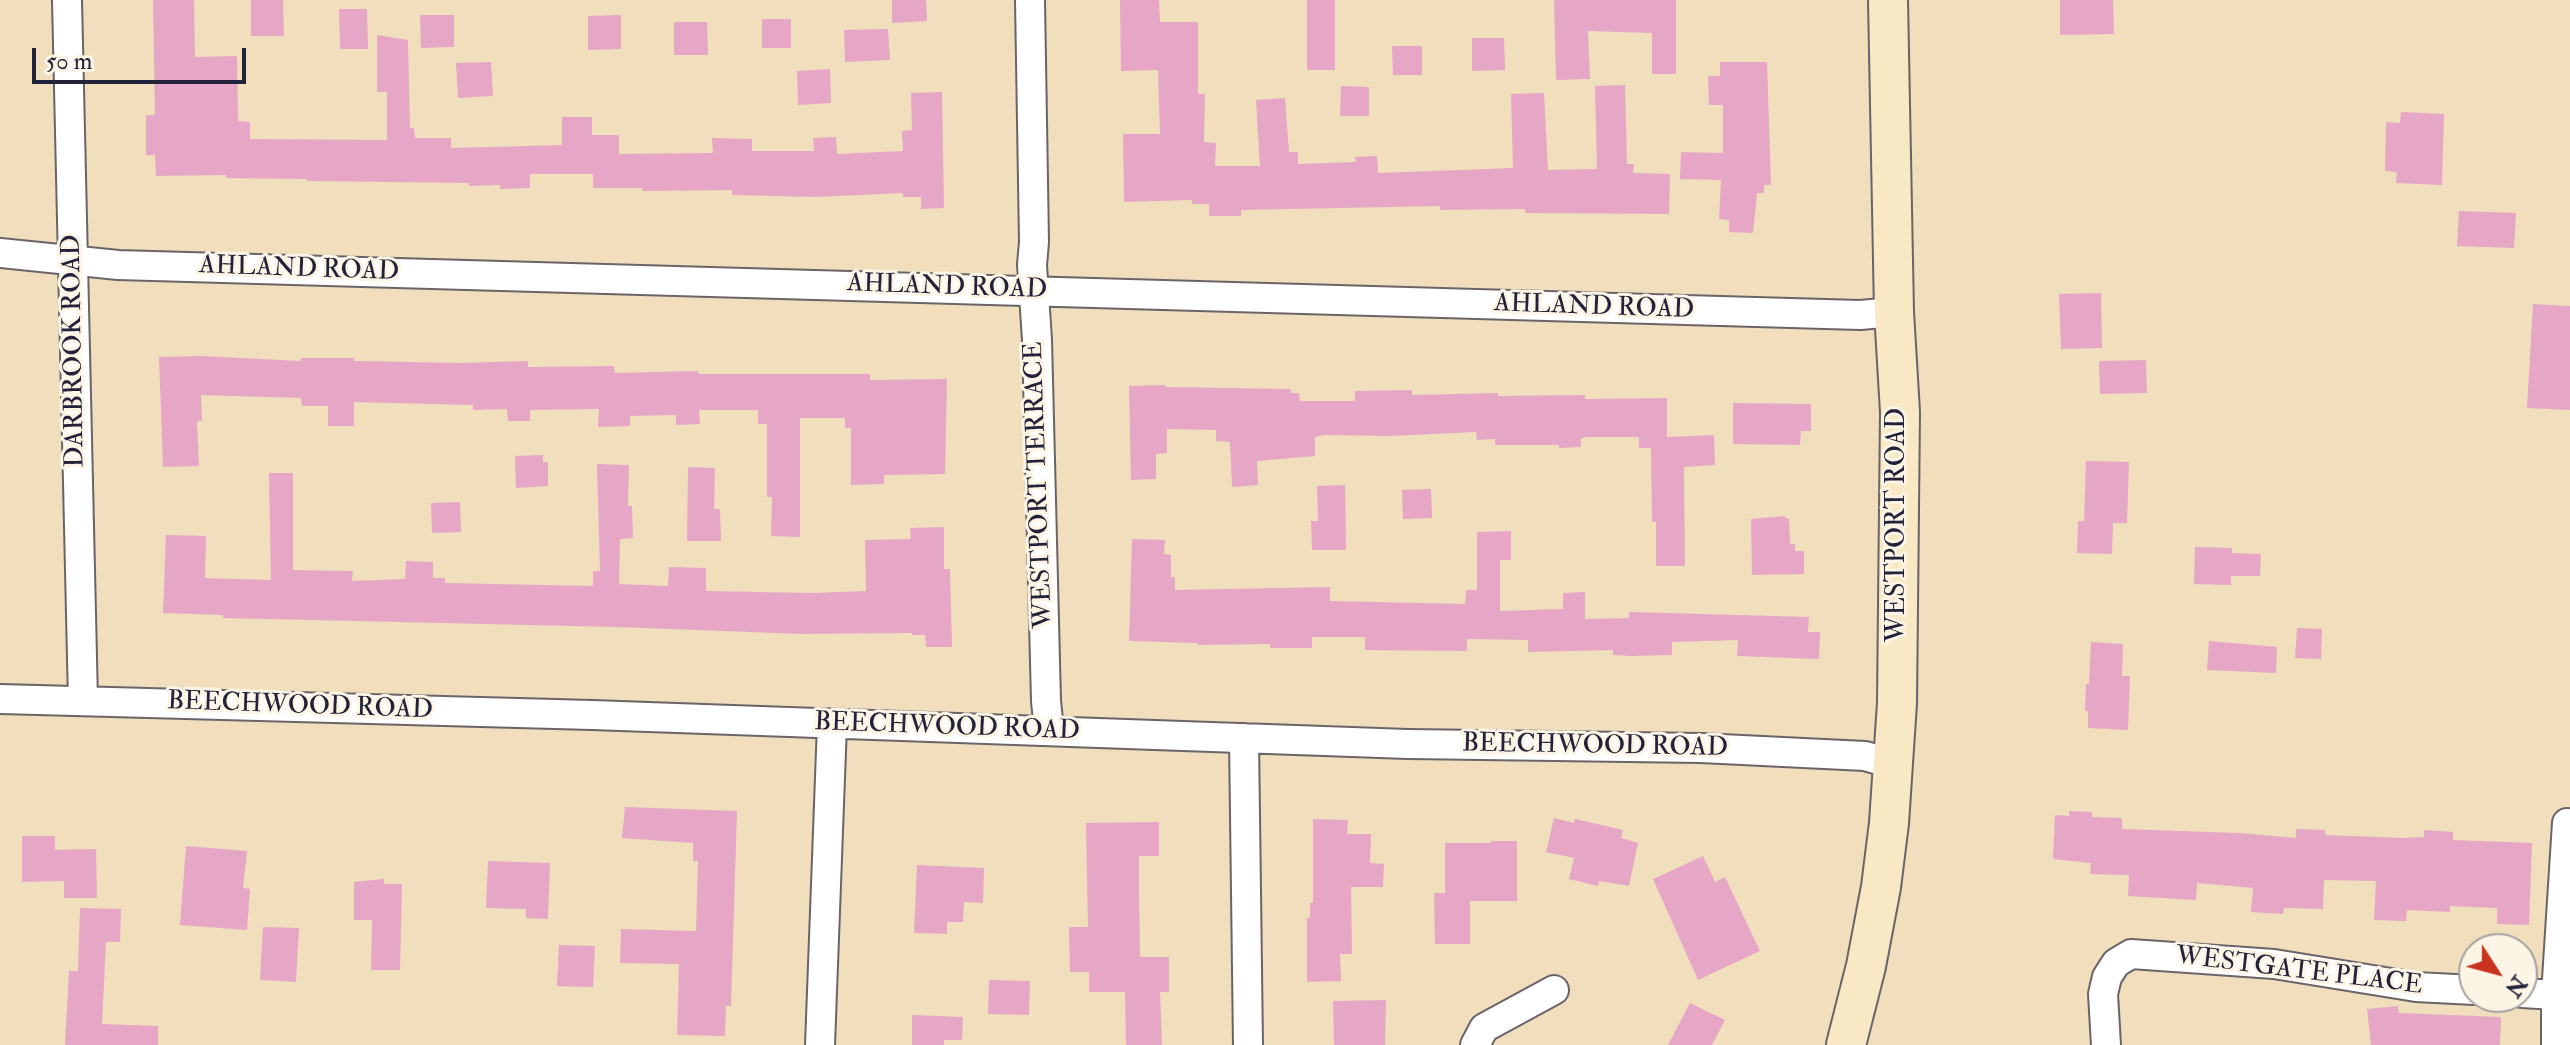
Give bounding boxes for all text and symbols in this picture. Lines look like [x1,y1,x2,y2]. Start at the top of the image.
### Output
scale bar [36,32,250,82]
text: 50 m [46,46,92,77]
street label: DARBROOK ROAD [57,234,93,468]
street label: AHLAND ROAD [198,251,400,289]
street label: AHLAND ROAD [846,269,1048,307]
street label: AHLAND ROAD [1493,289,1695,327]
street label: WESTPORT TERRACE [1019,341,1061,629]
street label: WESTPORT ROAD [1882,408,1914,642]
street label: BEECHWOOD ROAD [167,687,433,727]
street label: BEECHWOOD ROAD [814,708,1080,748]
street label: BEECHWOOD ROAD [1462,729,1728,765]
north arrow [2458,933,2538,1013]
street label: WESTGATE PLACE [2174,941,2424,1003]
text: N [2499,970,2533,1002]

